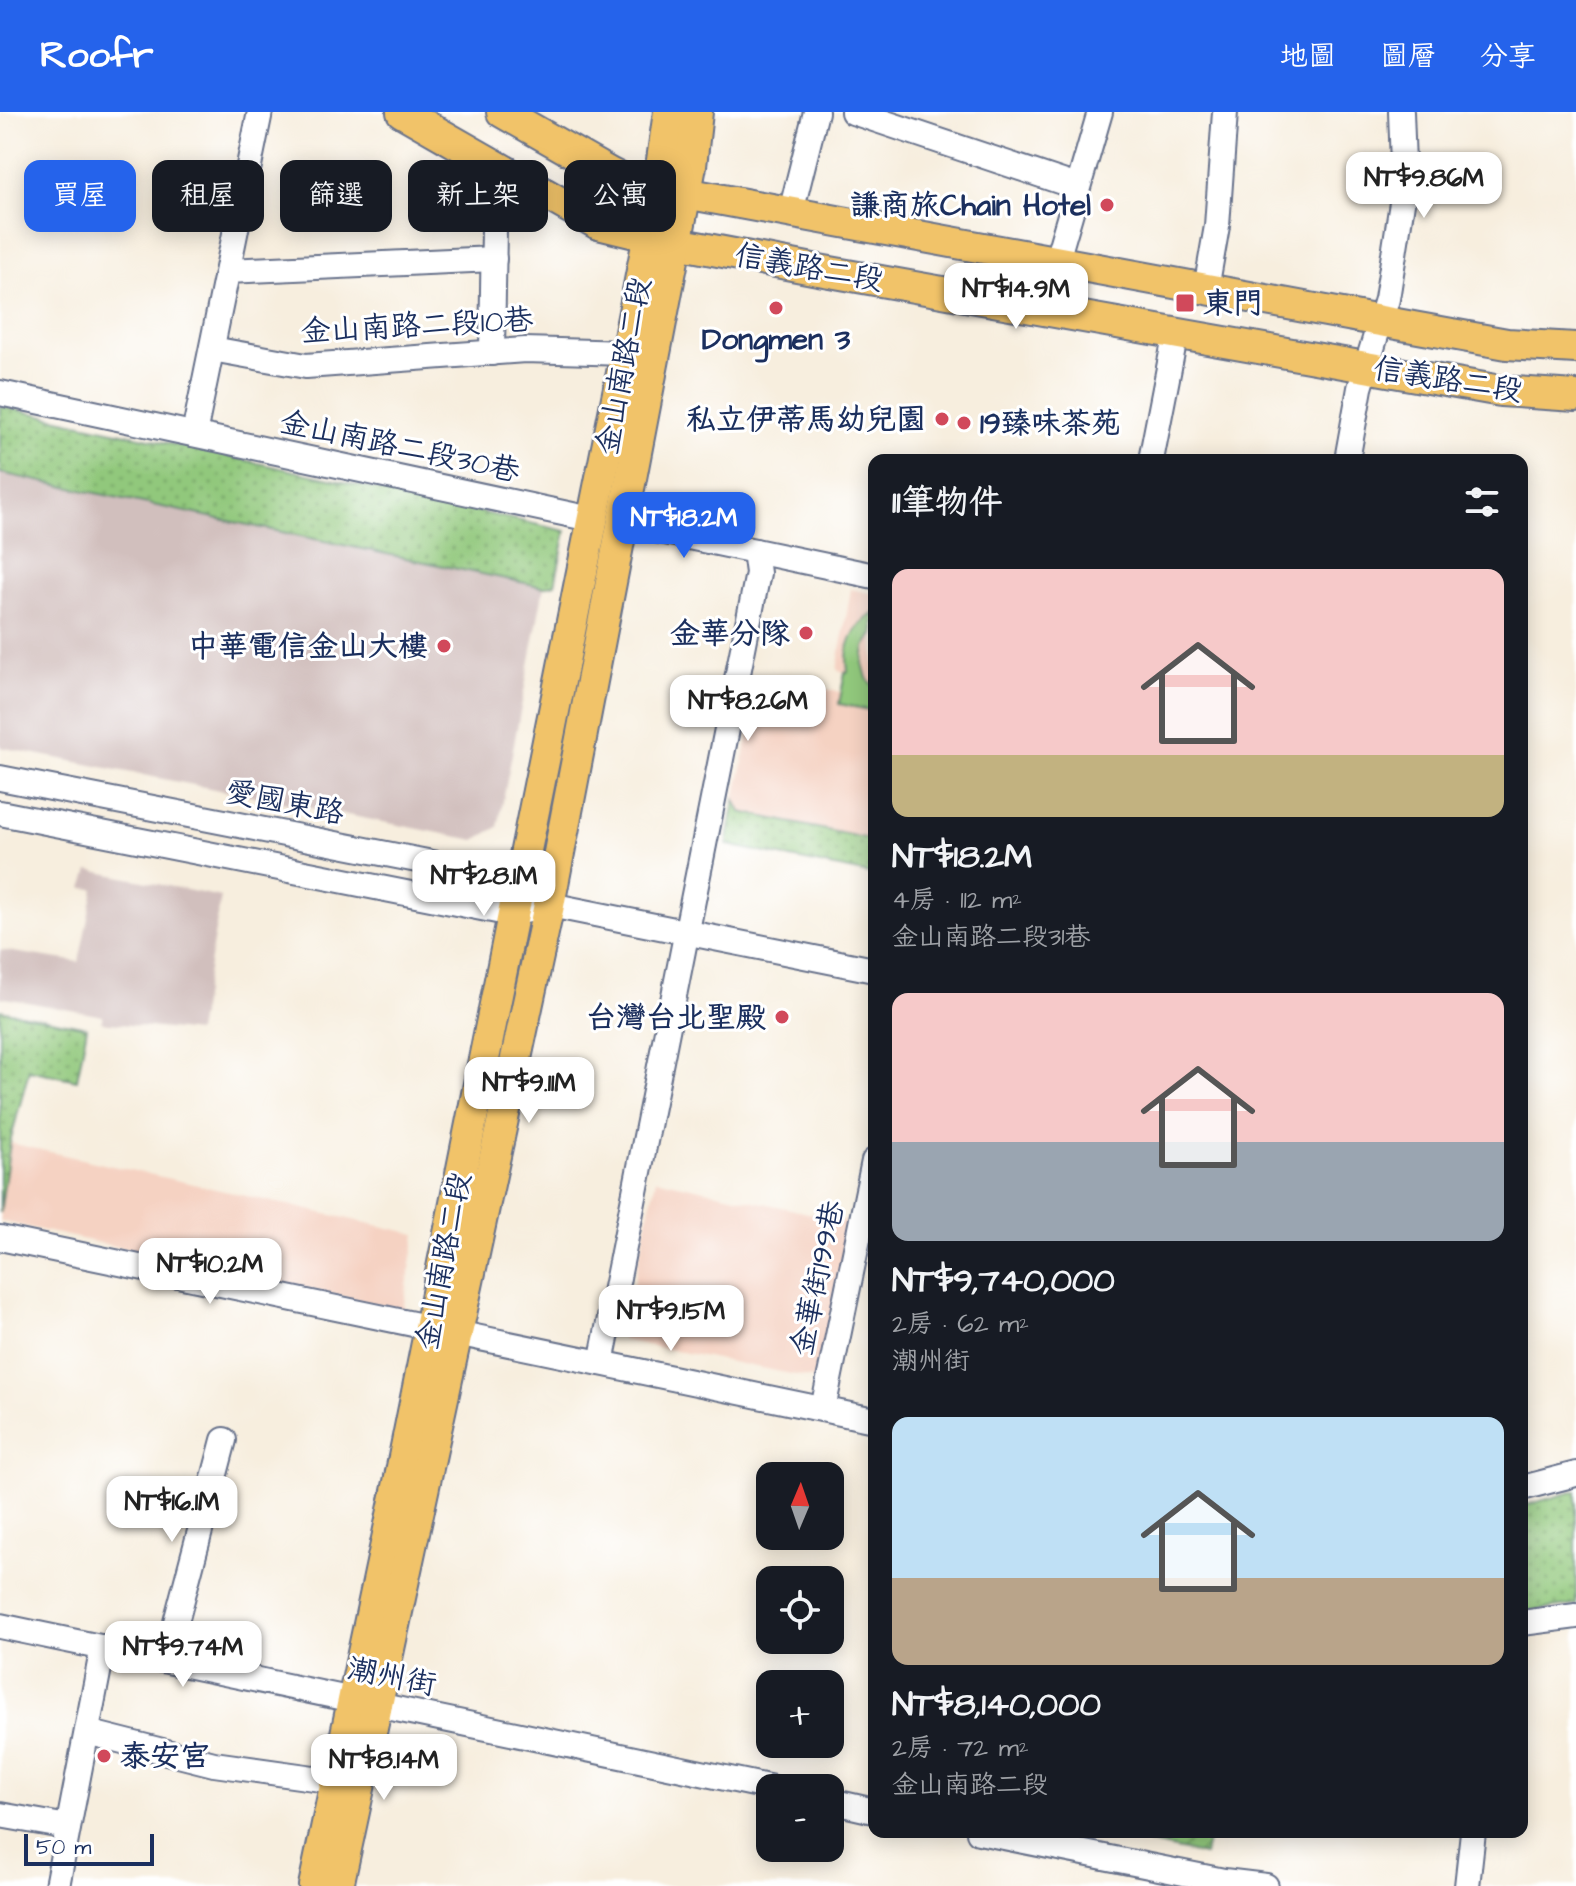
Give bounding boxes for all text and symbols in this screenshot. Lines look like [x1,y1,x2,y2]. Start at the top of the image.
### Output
text: Roofr [40,30,153,82]
text: 地圖 [1280,37,1336,76]
text: 圖層 [1380,37,1436,76]
text: 分享 [1480,37,1536,76]
pin: NT$9.86M [1341,152,1507,220]
chip: 買屋 [24,160,136,232]
chip: 租屋 [152,160,264,232]
chip: 篩選 [280,160,392,232]
chip: 新上架 [408,160,548,232]
chip: 公寓 [564,160,676,232]
text: NT$9.86M [1364,160,1484,196]
place label: 謙商旅Chain Hotel [850,185,1091,227]
marker: 謙商旅Chain Hotel [1098,196,1116,214]
street label: 信義路二段 [731,234,886,302]
pin: NT$14.9M [933,263,1099,331]
text: NT$14.9M [962,271,1070,307]
street label: 金山南路二段 [586,274,662,459]
place label: 東門 [1203,283,1263,325]
marker: 東門 [1174,292,1196,314]
street label: 金山南路二段10巷 [300,299,534,353]
marker: Dongmen 3 [767,299,785,317]
place label: Dongmen 3 [702,319,851,363]
street label: 信義路二段 [1370,348,1525,412]
place label: 私立伊蒂馬幼兒園 [686,399,926,441]
street label: 金山南路二段30巷 [276,401,524,493]
place label: 19臻味茶苑 [980,403,1121,445]
marker: 私立伊蒂馬幼兒園 [933,410,951,428]
marker: 19臻味茶苑 [955,414,973,432]
text: 11筆物件 [892,479,1003,527]
icon: filters [1460,480,1504,524]
pin: NT$18.2M [601,492,767,560]
text: NT$18.2M [630,500,738,536]
place label: 金華分隊 [670,613,790,655]
icon: home [1126,621,1270,765]
marker: 金華分隊 [797,624,815,642]
place label: 中華電信金山大樓 [188,626,428,668]
marker: 中華電信金山大樓 [435,637,453,655]
pin: NT$8.26M [665,675,831,743]
text: NT$8.26M [688,683,808,719]
street label: 愛國東路 [222,771,348,835]
text: NT$18.2M [892,833,1032,881]
pin: NT$28.1M [401,850,567,918]
text: NT$28.1M [430,858,538,894]
text: 4房 · 112 m² [892,882,1022,918]
text: 金山南路二段31巷 [892,919,1091,955]
place label: 台灣台北聖殿 [586,997,766,1039]
marker: 台灣台北聖殿 [773,1008,791,1026]
icon: home [1126,1045,1270,1189]
pin: NT$9.11M [446,1057,612,1125]
text: NT$9.11M [482,1065,576,1101]
street label: 金山南路二段 [406,1169,482,1354]
street label: 金華街199巷 [781,1197,855,1360]
pin: NT$10.2M [127,1238,293,1306]
text: NT$10.2M [157,1246,263,1282]
text: NT$9,740,000 [892,1257,1115,1305]
pin: NT$9.15M [588,1285,754,1353]
text: NT$9.15M [617,1293,725,1329]
text: 2房 · 62 m² [892,1306,1029,1342]
text: 潮州街 [892,1343,970,1379]
north arrow [756,1462,844,1550]
map controls [756,1462,844,1862]
icon: home [1126,1469,1270,1613]
pin: NT$16.1M [89,1476,255,1544]
text: NT$16.1M [124,1484,220,1520]
button: locate [756,1566,844,1654]
pin: NT$9.74M [100,1621,266,1689]
text: NT$9.74M [123,1629,243,1665]
street label: 潮州街 [344,1648,440,1706]
button: + [756,1670,844,1758]
text: NT$8,140,000 [892,1681,1101,1729]
text: 2房 · 72 m² [892,1730,1029,1766]
pin: NT$8.14M [301,1734,467,1802]
place label: 泰安宮 [120,1736,210,1778]
text: NT$8.14M [329,1742,439,1778]
marker: 泰安宮 [95,1747,113,1765]
text: 金山南路二段 [892,1767,1048,1803]
button: − [756,1774,844,1862]
scale bar [24,1830,154,1866]
text: 50 m [36,1832,91,1863]

